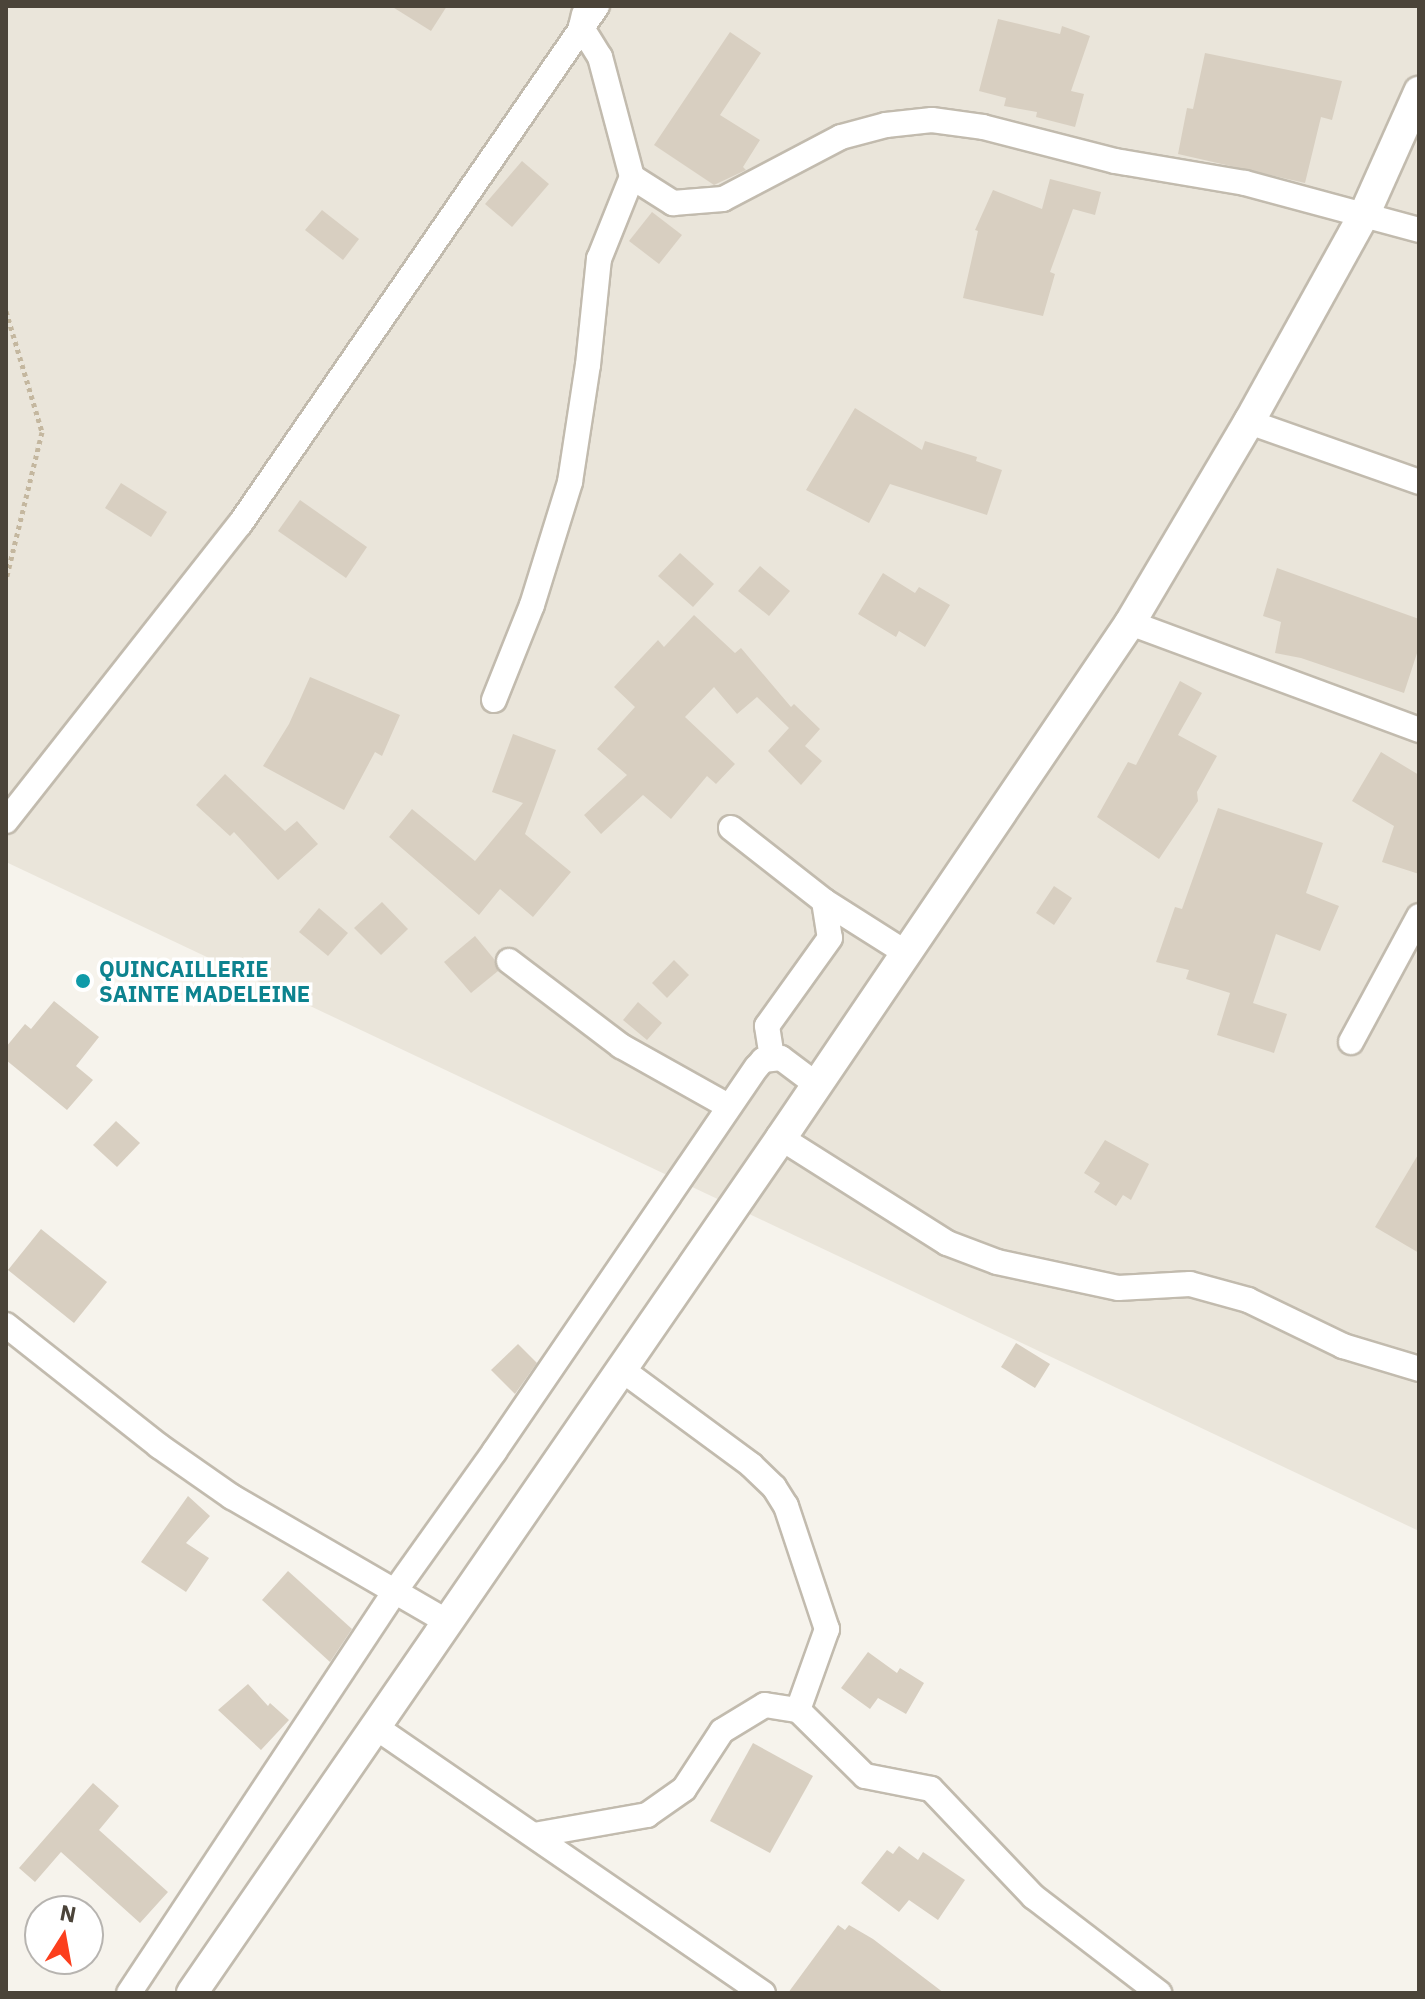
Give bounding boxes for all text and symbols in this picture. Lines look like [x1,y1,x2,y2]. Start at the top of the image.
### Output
place label: QUINCAILLERIE SAINTE MADELEINE [99,955,310,1006]
marker: QUINCAILLERIE SAINTE MADELEINE [74,972,92,990]
north arrow [24,1895,104,1975]
text: N [58,1897,79,1929]

